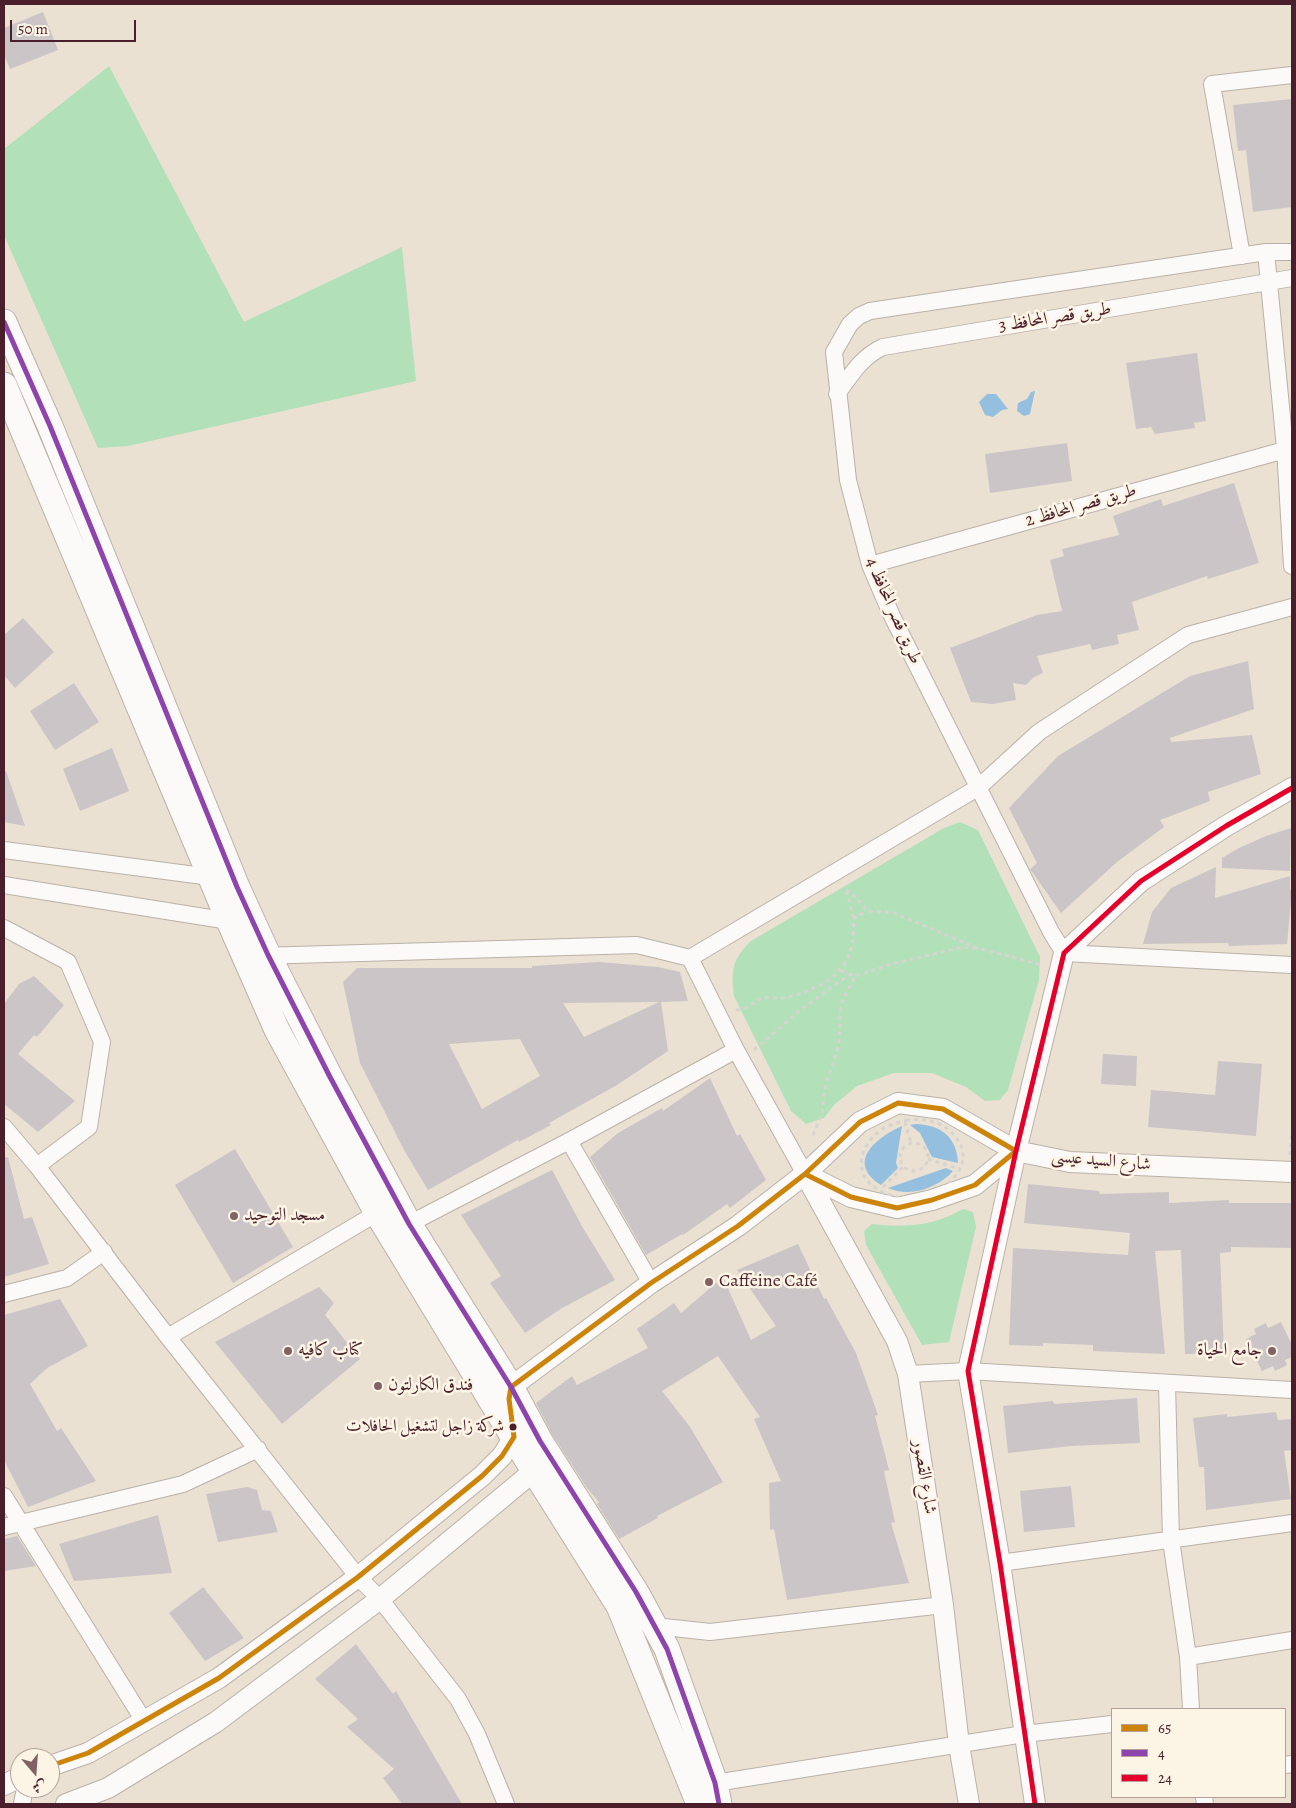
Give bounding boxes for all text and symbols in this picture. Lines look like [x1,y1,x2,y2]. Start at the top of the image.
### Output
scale bar [12,10,139,42]
text: 50 m [18,19,48,39]
street label: طريق قصر المحافظ 3 [997,298,1113,338]
street label: طريق قصر المحافظ 2 [1023,480,1139,532]
street label: طريق قصر المحافظ 4 [860,554,926,668]
street label: شارع السيد عيسى [1050,1146,1152,1176]
place label: مسجد التوحيد [244,1205,325,1227]
marker: مسجد التوحيد [228,1210,240,1222]
place label: Caffeine Café [719,1271,818,1293]
marker: Caffeine Café [703,1276,715,1288]
place label: كتاب كافيه [298,1340,363,1362]
place label: جامع الحياة [1197,1340,1262,1362]
marker: كتاب كافيه [282,1345,294,1357]
marker: جامع الحياة [1266,1345,1278,1357]
place label: فندق الكارلتون [388,1375,473,1397]
marker: فندق الكارلتون [372,1380,384,1392]
place label: شركة زاجل لتشغيل الحافلات [346,1417,504,1437]
marker: شركة زاجل لتشغيل الحافلات [508,1422,518,1432]
street label: شارع القصور [907,1438,941,1516]
legend [1111,1708,1286,1798]
text: 65 [1158,1718,1171,1738]
text: 4 [1158,1743,1165,1763]
north arrow [10,1748,60,1798]
text: 24 [1158,1768,1172,1788]
text: ش [30,1776,49,1798]

